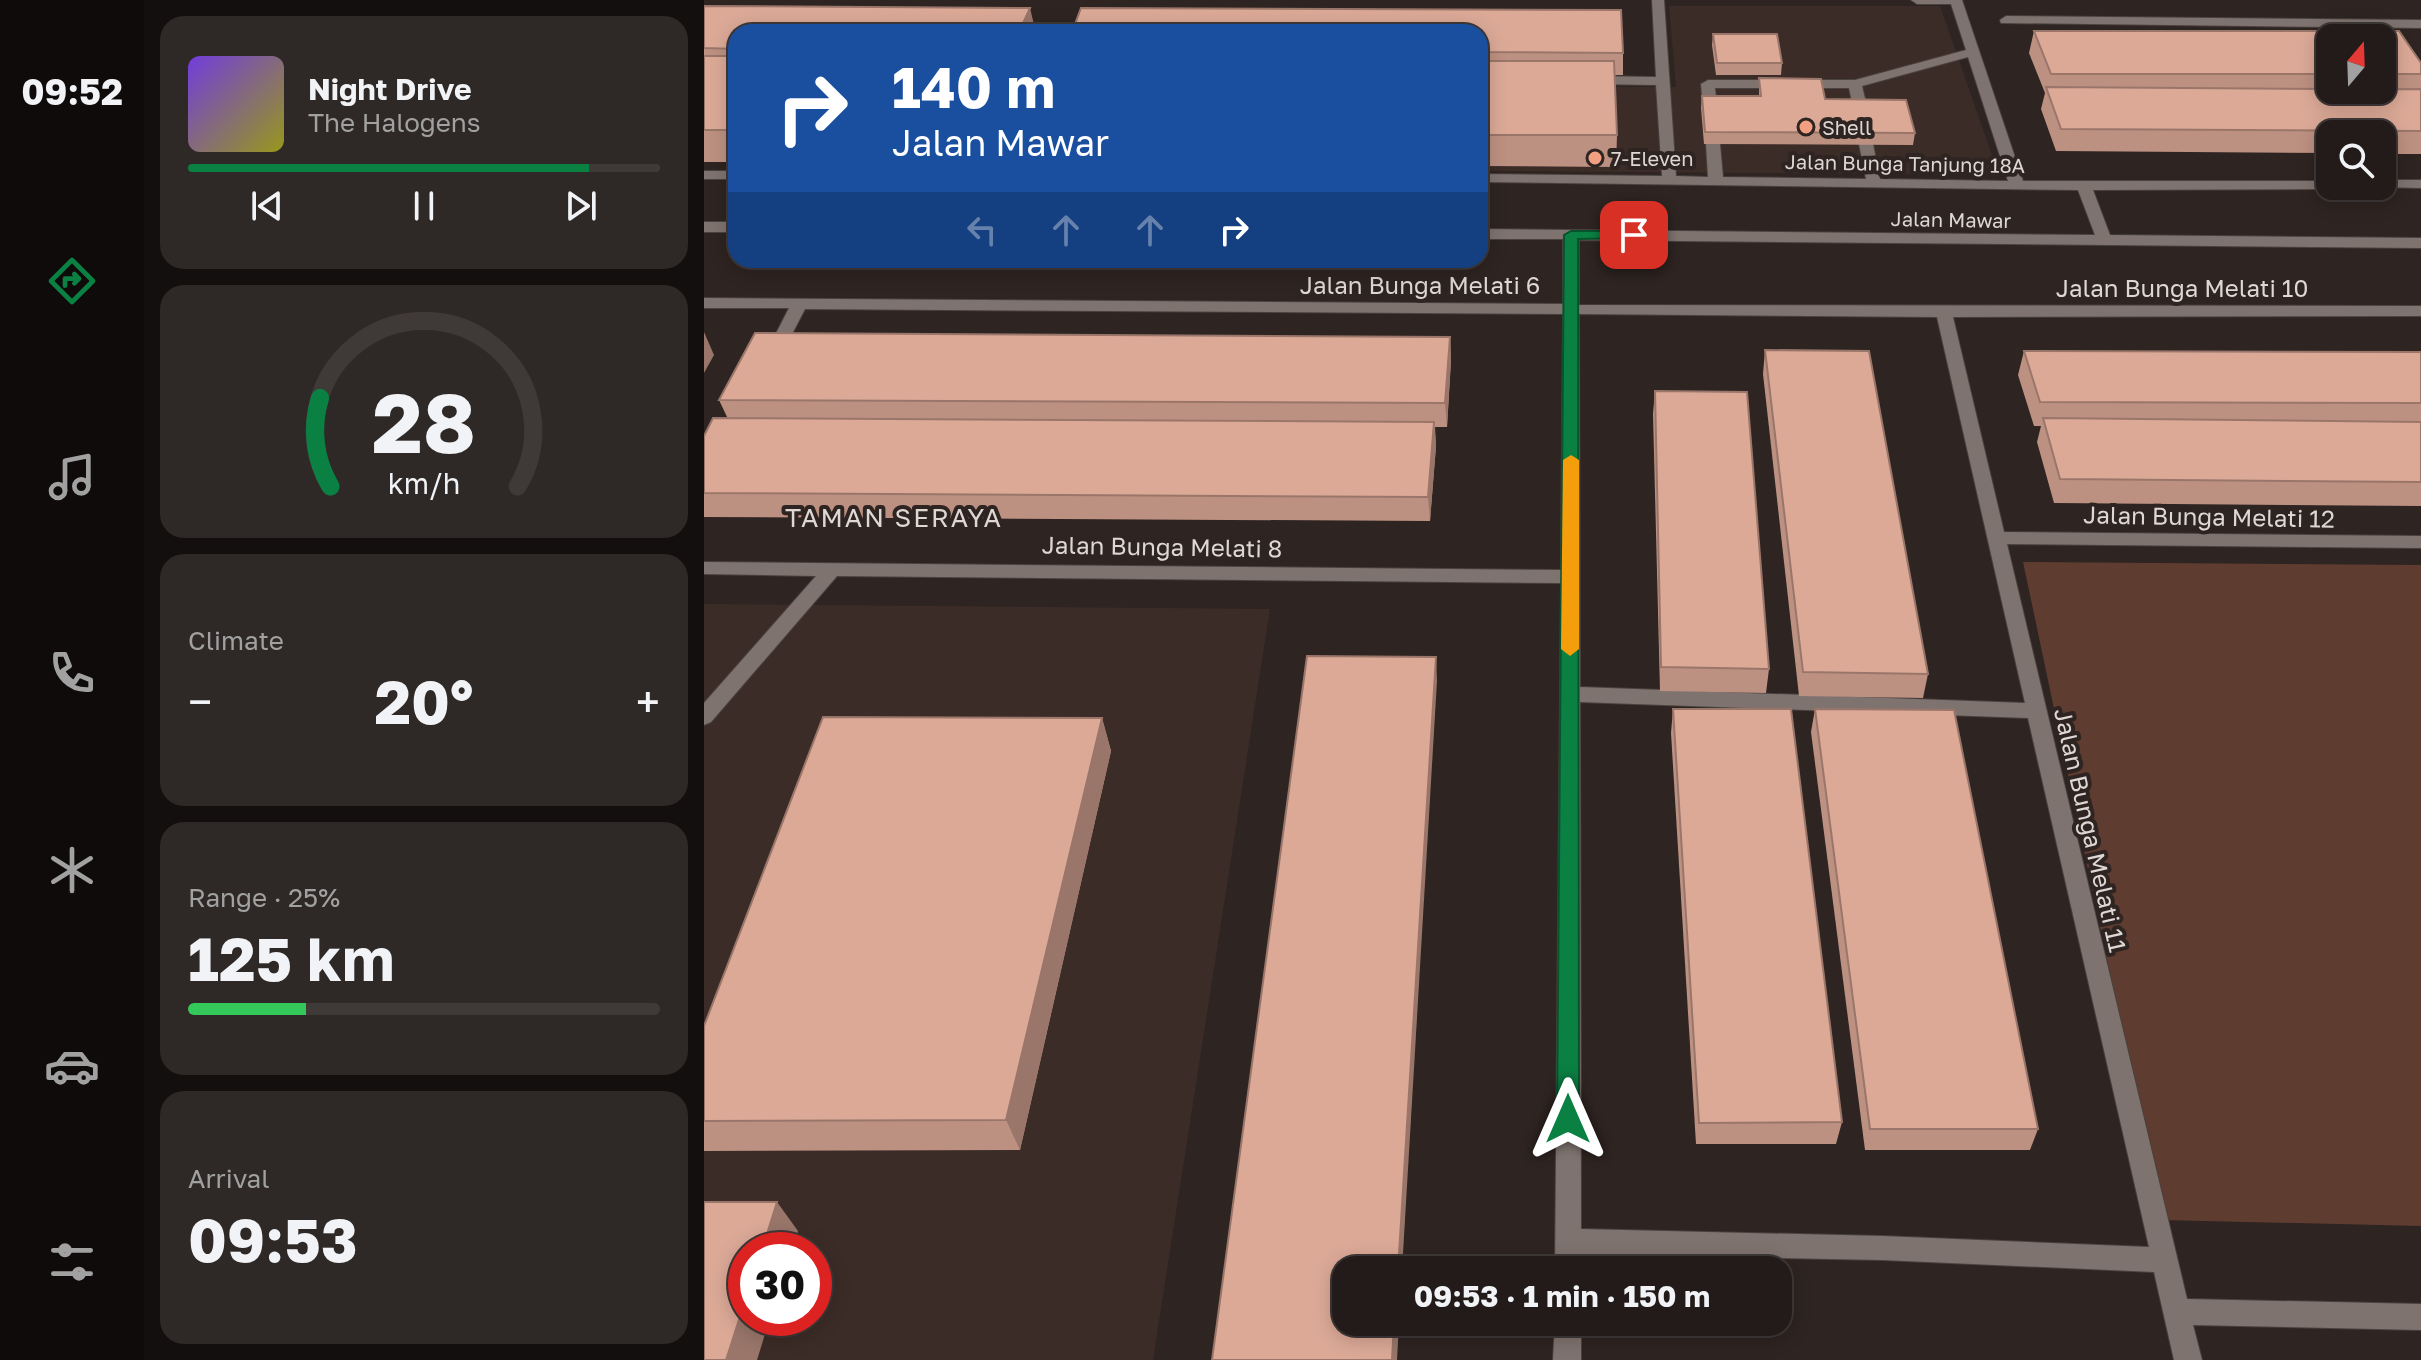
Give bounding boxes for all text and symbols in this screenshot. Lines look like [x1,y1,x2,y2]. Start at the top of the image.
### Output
north arrow [2316,24,2396,104]
map controls [2316,24,2396,200]
text: 140 m [892,53,1055,120]
icon: right [760,56,864,160]
text: 09:52 [21,70,123,113]
text: Night Drive [308,71,472,107]
text: The Halogens [308,107,481,138]
place label: Shell [1822,115,1872,139]
marker: Shell [1797,118,1815,136]
button: search [2316,120,2396,200]
text: Jalan Mawar [892,121,1109,164]
place label: 7-Eleven [1611,146,1694,170]
marker: 7-Eleven [1586,149,1604,167]
street label: Jalan Bunga Tanjung 18A [1785,149,2025,177]
icon: previous [245,184,289,228]
icon: pause [402,184,446,228]
icon: next [559,184,603,228]
pin [1600,201,1668,269]
street label: Jalan Mawar [1890,206,2012,232]
icon: left [960,208,1004,252]
icon: ahead [1044,208,1088,252]
icon: ahead [1128,208,1172,252]
icon: right [1212,208,1256,252]
icon: arrive [1612,213,1656,257]
icon: directions [44,253,100,309]
street label: Jalan Bunga Melati 6 [1300,270,1540,299]
street label: Jalan Bunga Melati 10 [2056,273,2308,302]
text: 28 [372,371,476,471]
icon: music [44,449,100,505]
text: km/h [388,466,460,500]
street label: Jalan Bunga Melati 12 [2083,499,2335,533]
district label: TAMAN SERAYA [785,502,1003,533]
street label: Jalan Bunga Melati 8 [1041,529,1283,563]
text: Climate [188,625,284,656]
icon: phone [44,645,100,701]
text: 20° [375,665,474,737]
text: − [188,675,212,728]
text: + [636,675,660,728]
street label: Jalan Bunga Melati 11 [2049,705,2133,955]
icon: climate [44,842,100,898]
text: Range · 25% [188,882,340,913]
text: 125 km [188,922,394,994]
icon: car [44,1038,100,1094]
position arrow [1526,1077,1610,1161]
text: Arrival [188,1163,269,1194]
text: 09:53 [188,1203,358,1275]
speed limit sign: 30 [728,1232,832,1336]
icon: filters [44,1234,100,1290]
text: 09:53 · 1 min · 150 m [1414,1278,1710,1314]

